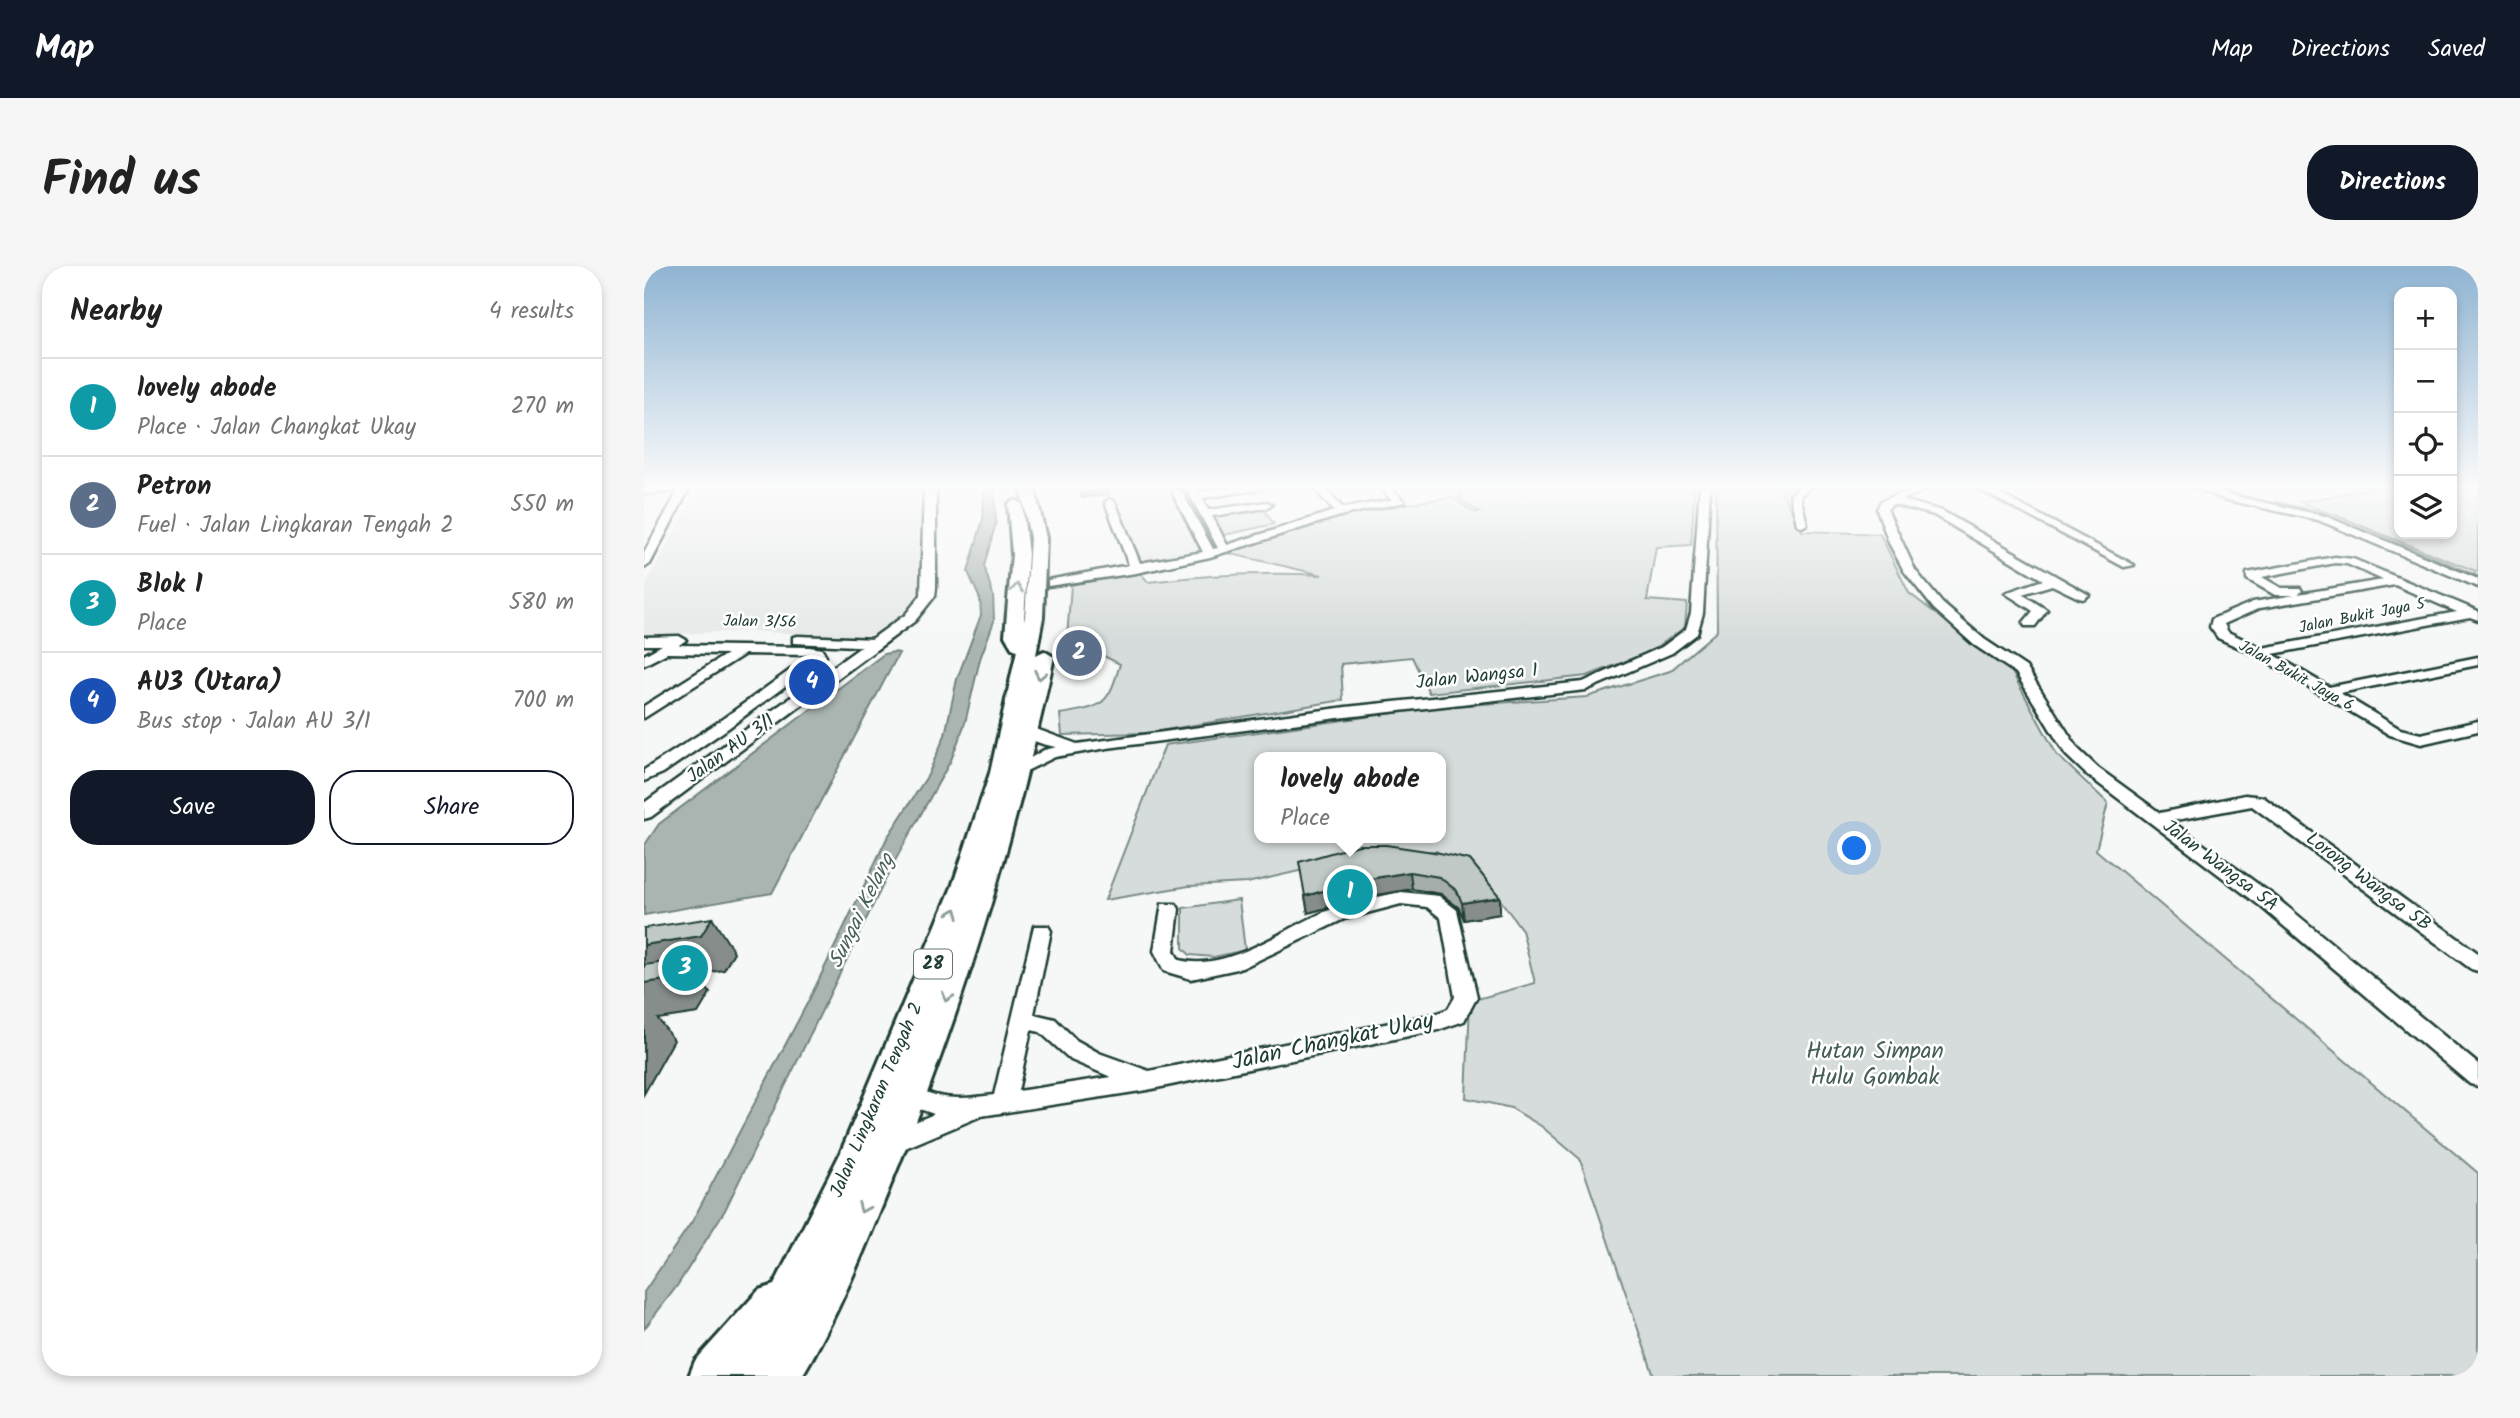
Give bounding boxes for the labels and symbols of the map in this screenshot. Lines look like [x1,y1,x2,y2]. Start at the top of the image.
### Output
one-way arrow [1009,582,1024,593]
street label: Jalan Bukit Jaya 5 [2297,591,2429,641]
street label: Jalan 3/56 [723,609,797,635]
pin: 2 [1056,627,1102,679]
street label: Jalan Bukit Jaya 6 [2234,634,2358,718]
pin: 4 [789,656,835,708]
street label: Jalan Wangsa 1 [1414,656,1540,698]
one-way arrow [1034,669,1049,681]
street label: Jalan AU 3/1 [680,707,782,791]
street label: Jalan Wangsa 5A [2156,812,2284,920]
street label: Lorong Wangsa 5B [2299,825,2437,939]
your location [1837,831,1871,865]
water label: Sungai Kelang [820,847,904,974]
pin: 1 [1327,866,1373,918]
one-way arrow [946,908,960,920]
pin: 3 [662,942,708,994]
road number: 28 [914,950,952,978]
one-way arrow [942,991,956,1003]
street label: Jalan Lingkaran Tengah 2 [822,998,932,1202]
street label: Jalan Changkat Ukay [1229,1003,1437,1081]
park label: Hutan Simpan Hulu Gombak [1806,1034,1944,1096]
one-way arrow [857,1202,871,1214]

